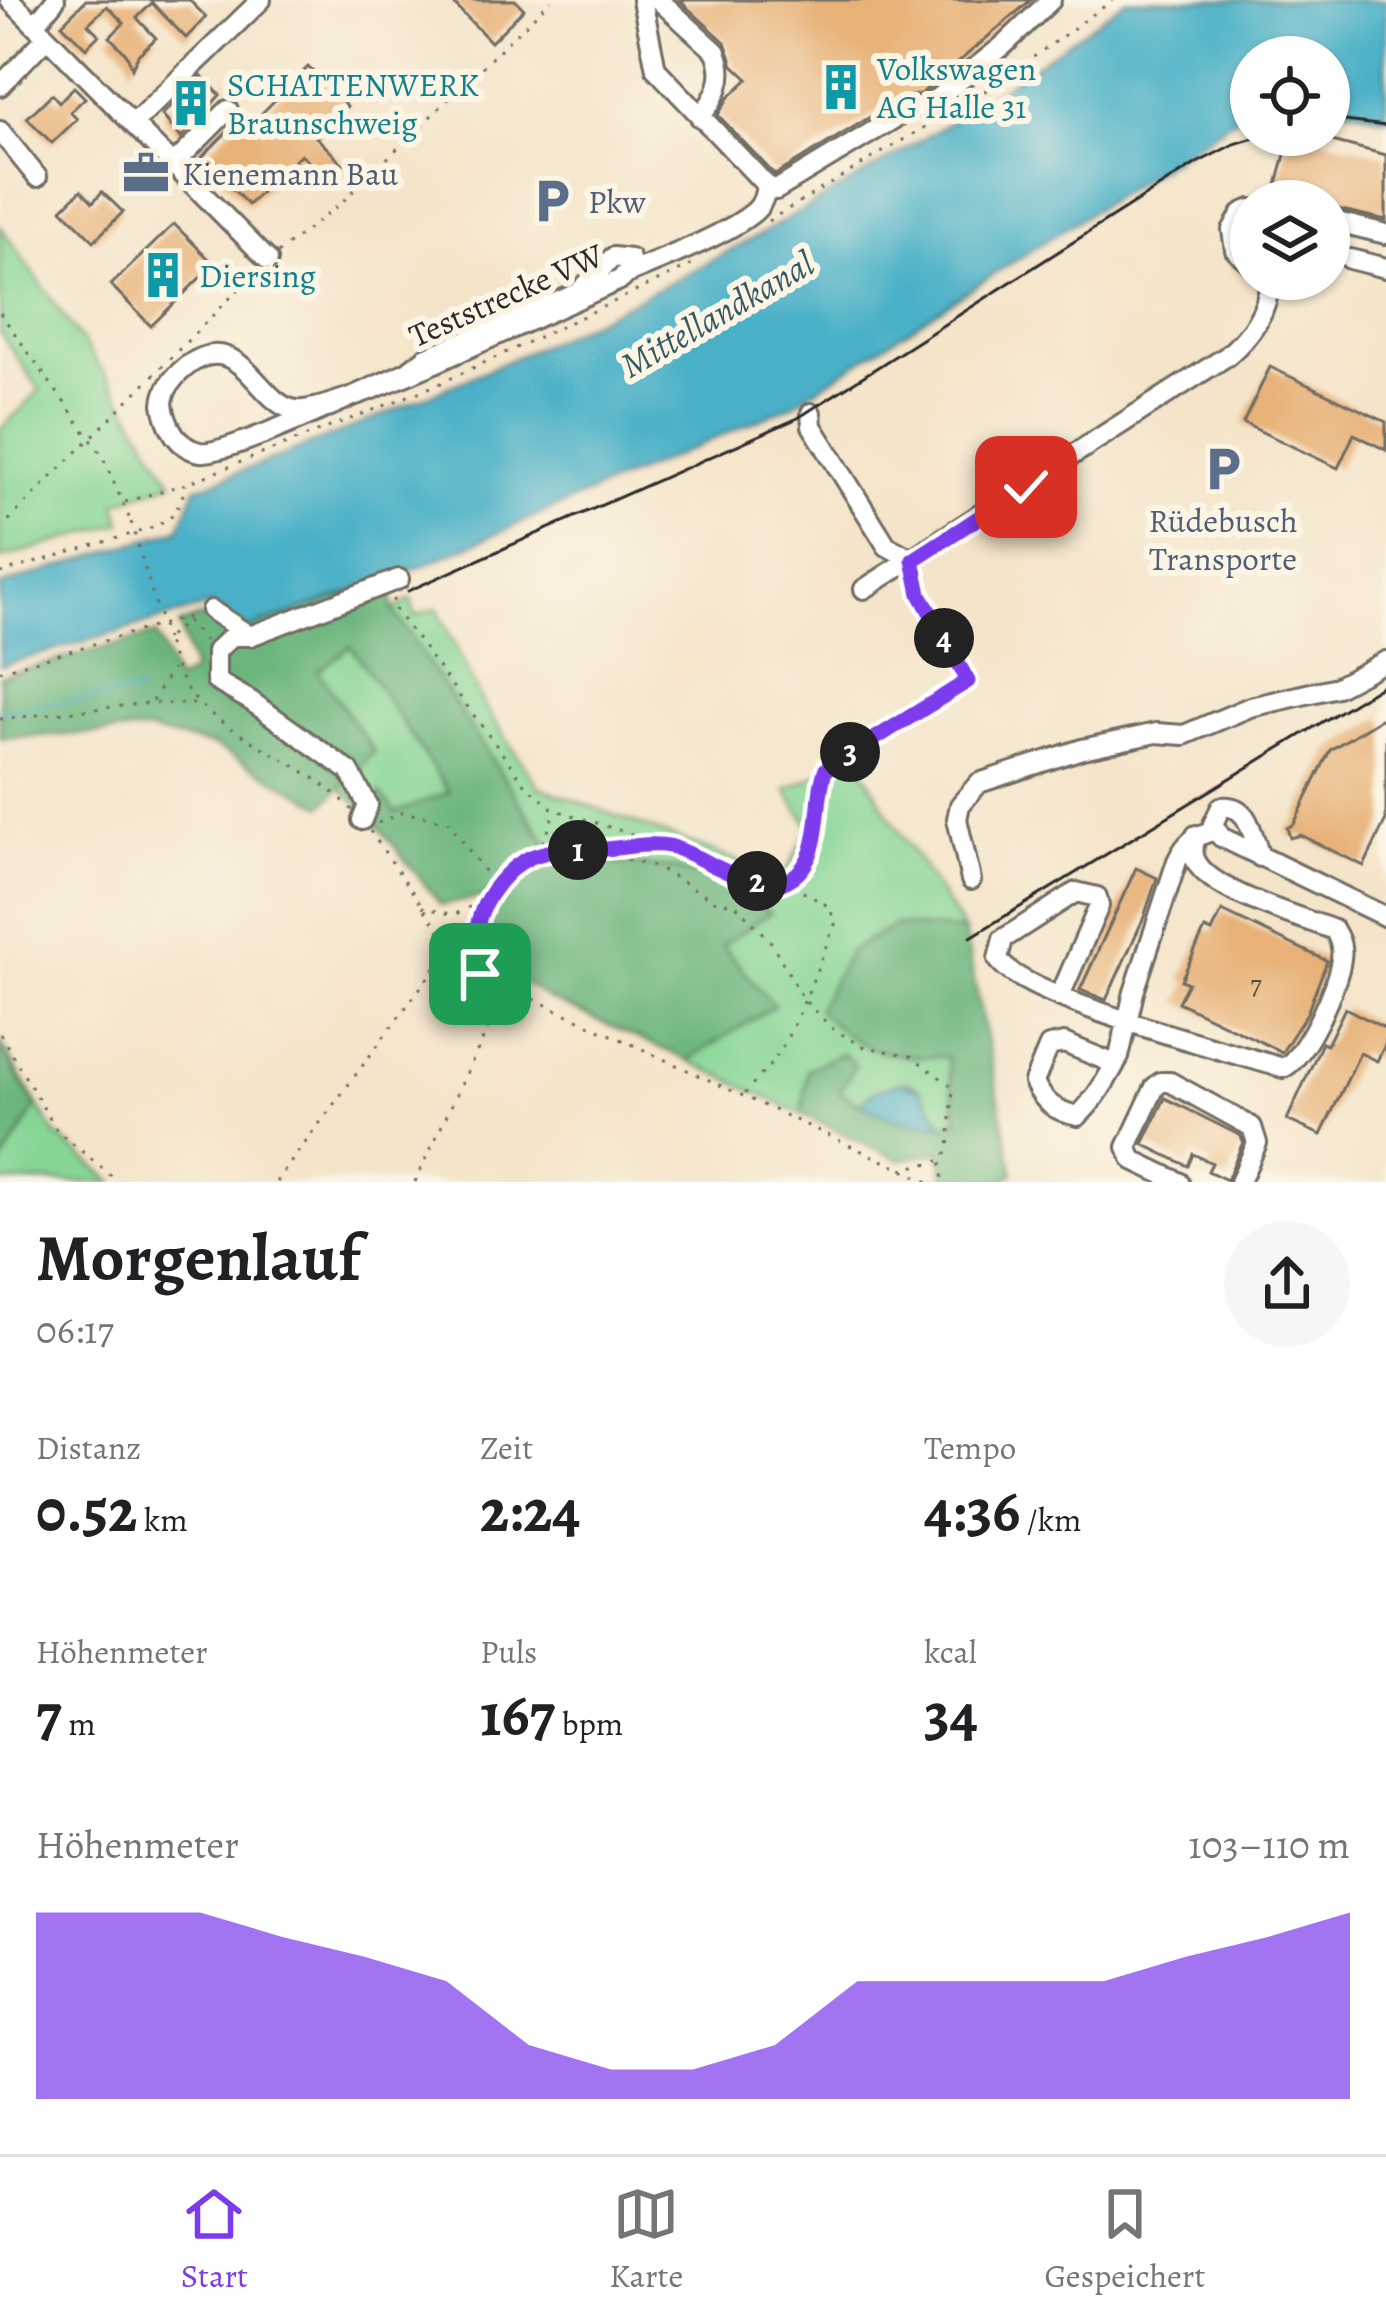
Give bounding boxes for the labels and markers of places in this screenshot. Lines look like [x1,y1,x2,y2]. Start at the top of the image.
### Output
place label: Volkswagen AG Halle 31 [876,46,1036,129]
place label: SCHATTENWERK Braunschweig [227,62,479,145]
building icon: Volkswagen AG Halle 31 [816,62,866,112]
building icon: SCHATTENWERK Braunschweig [166,78,216,128]
office icon: Kienemann Bau [121,148,171,198]
place label: Kienemann Bau [182,151,398,196]
parking icon: Pkw [527,176,577,226]
place label: Pkw [588,179,647,224]
building icon: Diersing [138,250,188,300]
place label: Diersing [199,253,317,298]
pin [975,436,1077,538]
parking icon: Rüdebusch Transporte [1198,444,1248,494]
place label: Rüdebusch Transporte [1148,498,1298,581]
pin: 4 [914,608,974,668]
pin: 3 [820,722,880,782]
pin: 1 [548,820,608,880]
pin: 2 [727,851,787,911]
pin [429,923,531,1025]

